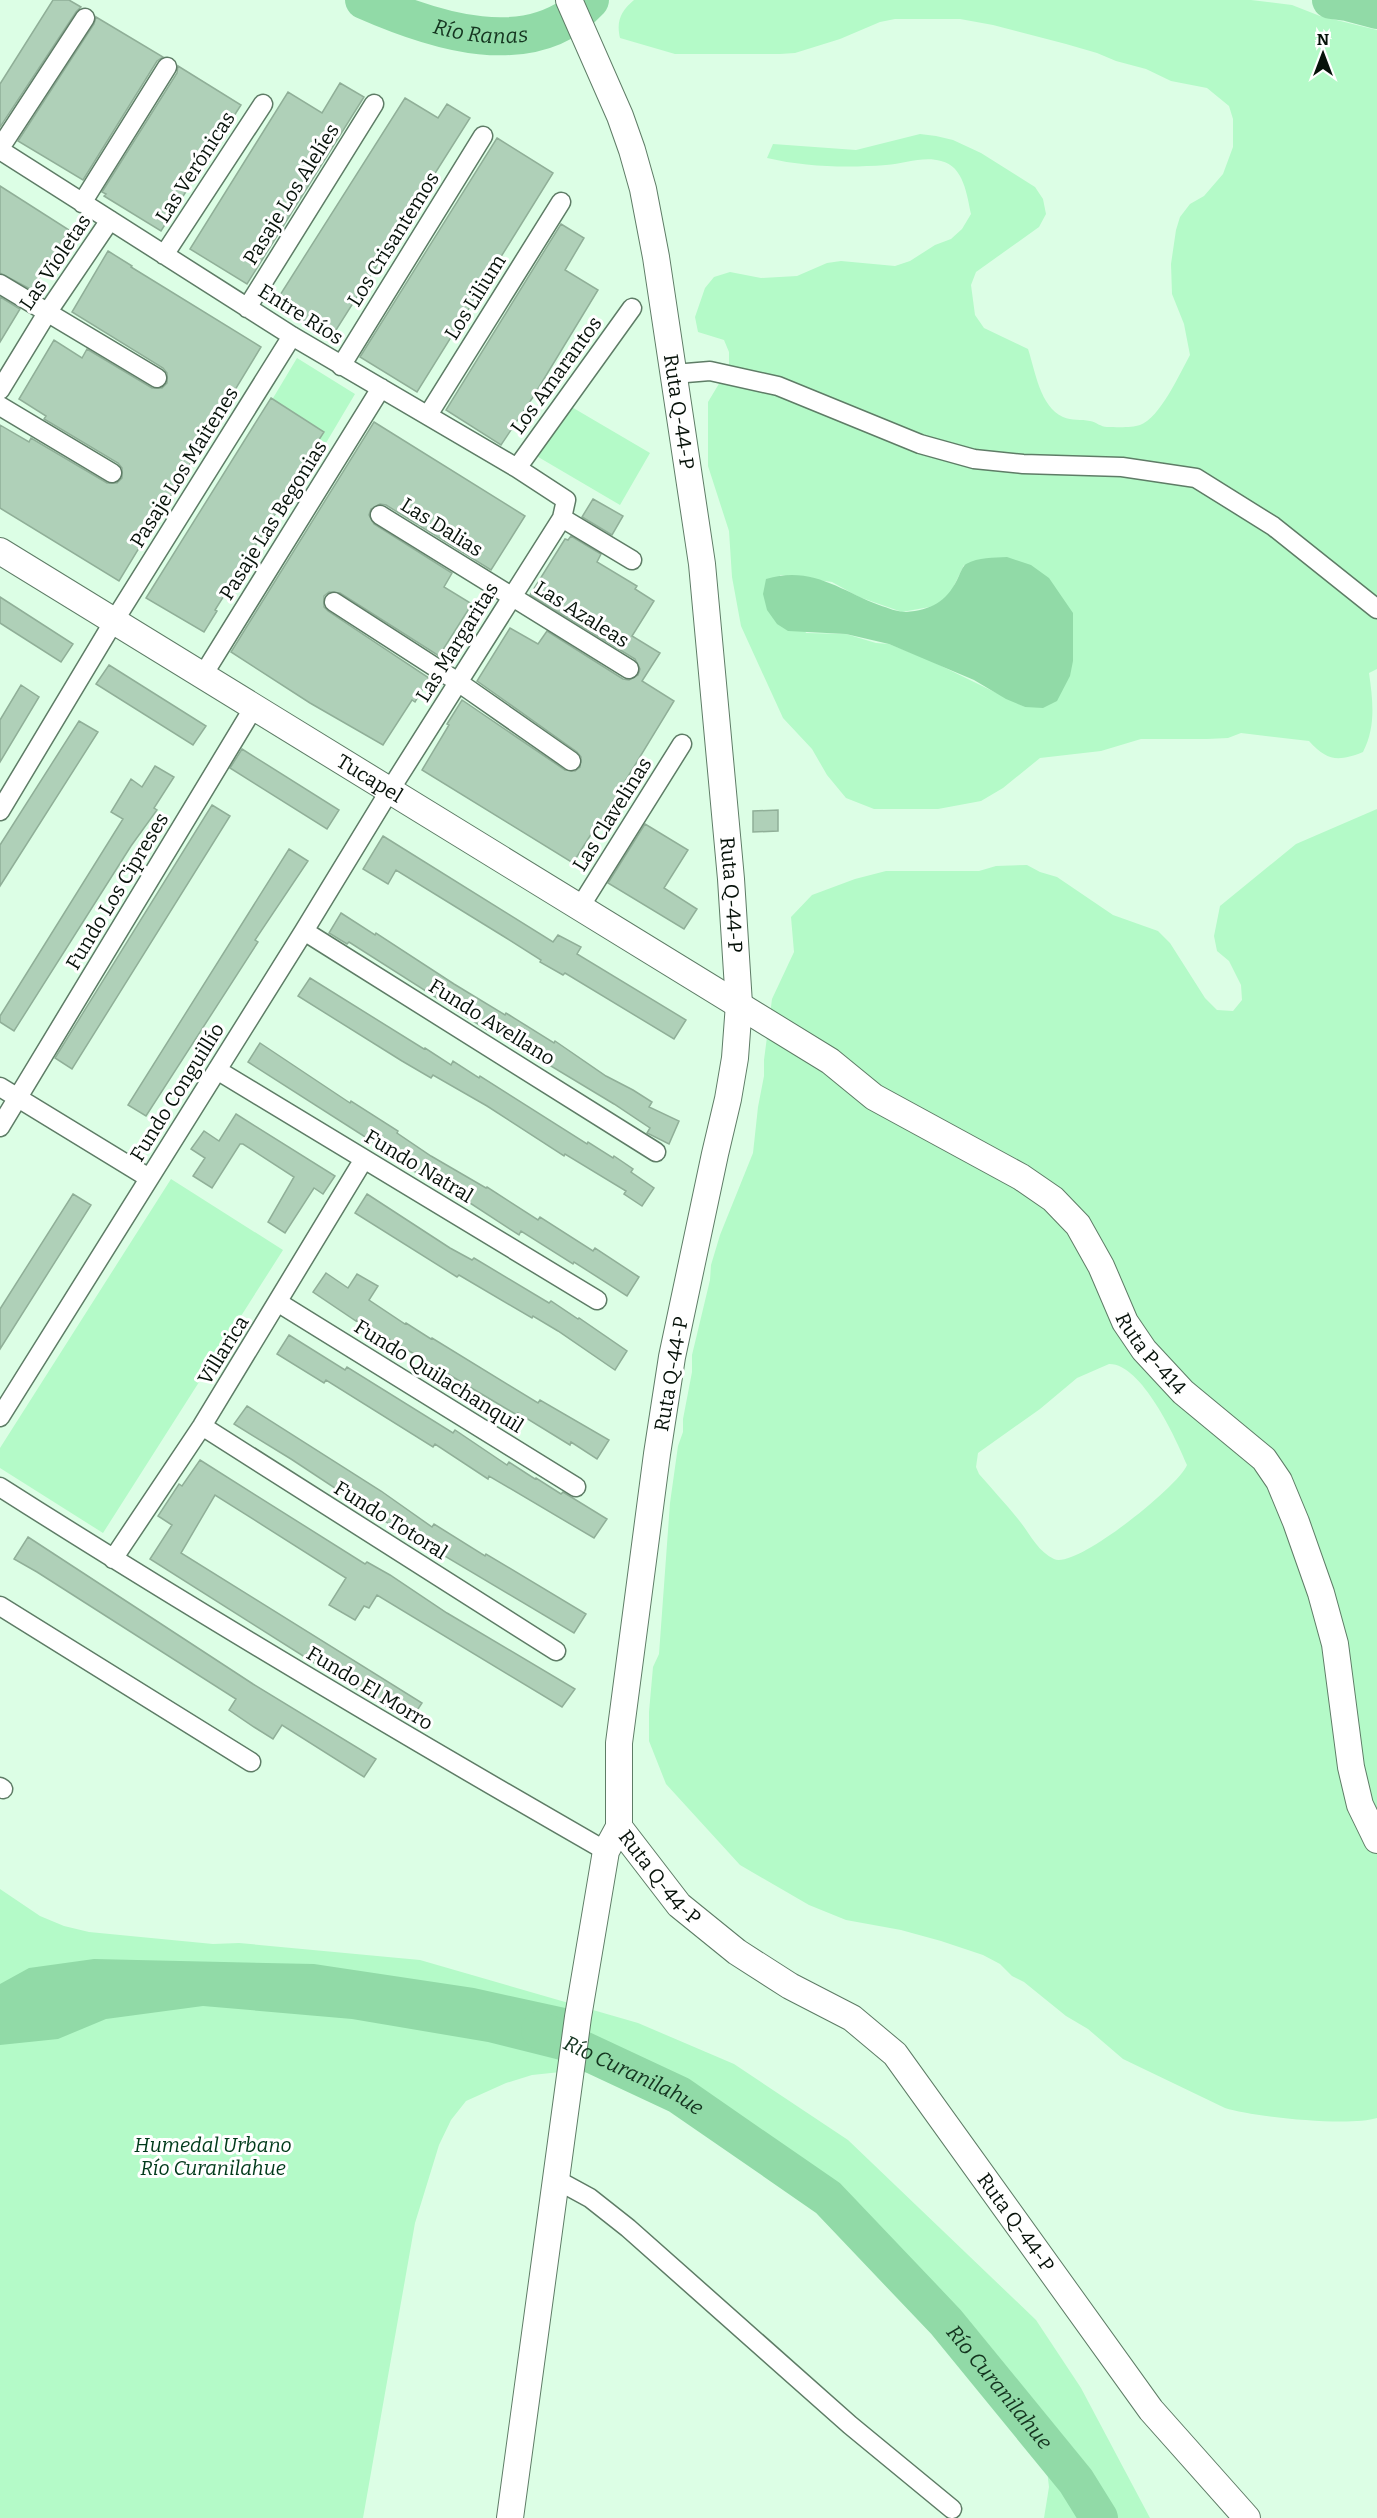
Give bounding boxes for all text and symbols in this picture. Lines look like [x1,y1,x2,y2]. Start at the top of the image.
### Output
water label: Río Ranas [430,13,530,49]
north arrow [1293,24,1353,84]
text: N [1317,30,1329,49]
street label: Las Verónicas [150,107,240,227]
street label: Pasaje Los Alelíes [238,119,345,270]
street label: Los Crisantemos [342,167,444,311]
street label: Las Violetas [14,210,96,314]
street label: Los Lilium [439,250,511,344]
street label: Entre Ríos [254,279,348,349]
street label: Los Amarantos [505,312,607,438]
street label: Ruta Q-44-P [659,353,700,471]
street label: Pasaje Los Maitenes [125,382,244,552]
street label: Pasaje Las Begonias [214,436,333,605]
street label: Las Dalias [397,492,487,562]
street label: Las Azaleas [530,576,634,652]
street label: Las Margaritas [411,578,503,706]
street label: Tucapel [332,749,407,808]
street label: Las Clavelinas [568,753,656,875]
street label: Fundo Los Cipreses [61,808,173,974]
street label: Ruta Q-44-P [715,836,748,953]
street label: Fundo Avellano [425,974,559,1070]
street label: Fundo Conguillío [125,1018,229,1166]
street label: Fundo Natral [361,1124,478,1208]
street label: Ruta P-414 [1110,1309,1191,1400]
street label: Villarica [193,1311,253,1389]
street label: Fundo Quilachanquil [350,1314,528,1438]
street label: Ruta Q-44-P [649,1315,693,1433]
street label: Fundo Totoral [330,1476,452,1564]
street label: Fundo El Morro [303,1641,437,1735]
street label: Ruta Q-44-P [614,1825,706,1930]
water label: Río Curanilahue [559,2030,709,2121]
park label: Humedal Urbano Río Curanilahue [134,2133,292,2180]
street label: Ruta Q-44-P [972,2168,1060,2276]
water label: Río Curanilahue [941,2320,1058,2455]

